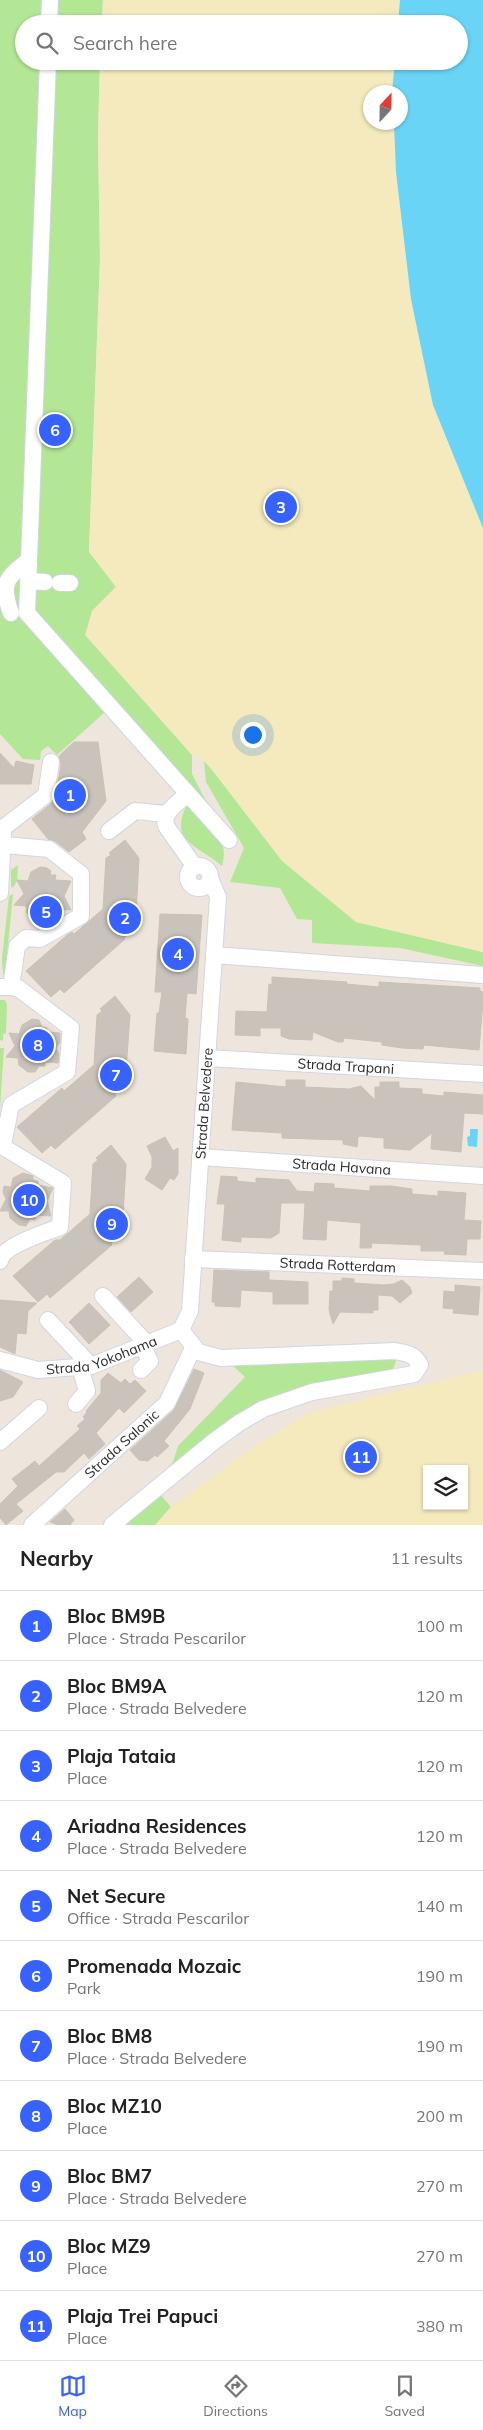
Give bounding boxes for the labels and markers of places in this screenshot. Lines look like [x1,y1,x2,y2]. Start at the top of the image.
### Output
pin: 6 [39,411,71,449]
pin: 3 [265,488,297,526]
pin: 1 [54,776,86,814]
pin: 5 [30,893,62,931]
pin: 2 [109,899,141,937]
pin: 4 [162,935,194,973]
pin: 8 [22,1026,54,1064]
pin: 7 [100,1056,132,1094]
pin: 10 [13,1181,45,1219]
pin: 9 [96,1205,128,1243]
pin: 11 [345,1438,377,1476]

